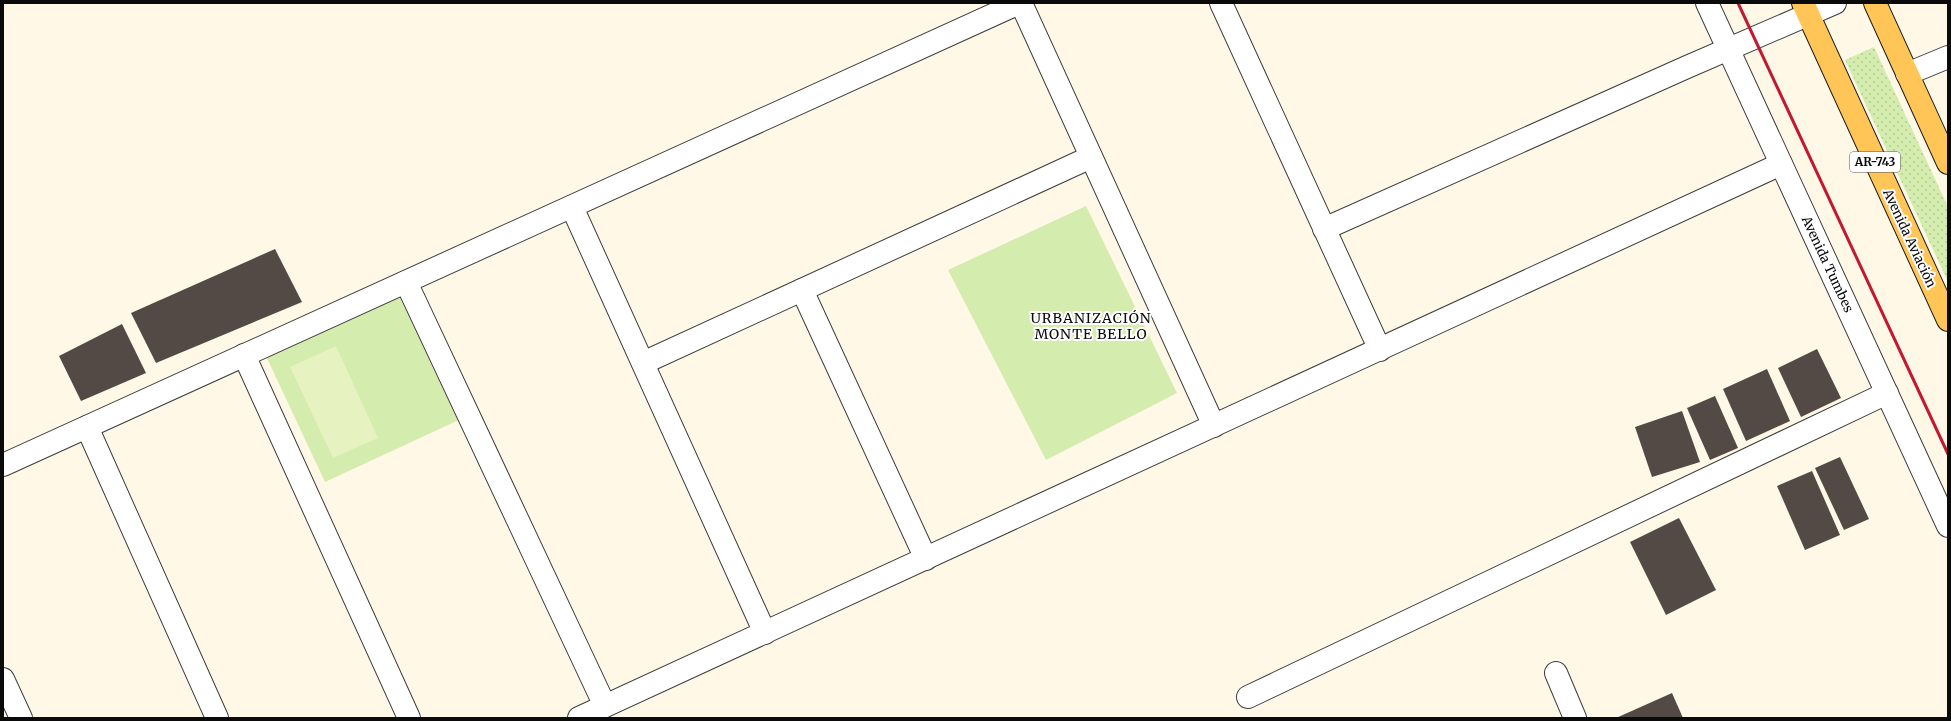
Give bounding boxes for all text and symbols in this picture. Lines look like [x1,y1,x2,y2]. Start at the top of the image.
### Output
road number: AR-743 [1850,152,1900,172]
street label: Avenida Aviación [1879,185,1940,291]
street label: Avenida Tumbes [1797,212,1857,315]
district label: URBANIZACIÓN MONTE BELLO [1030,309,1152,343]

